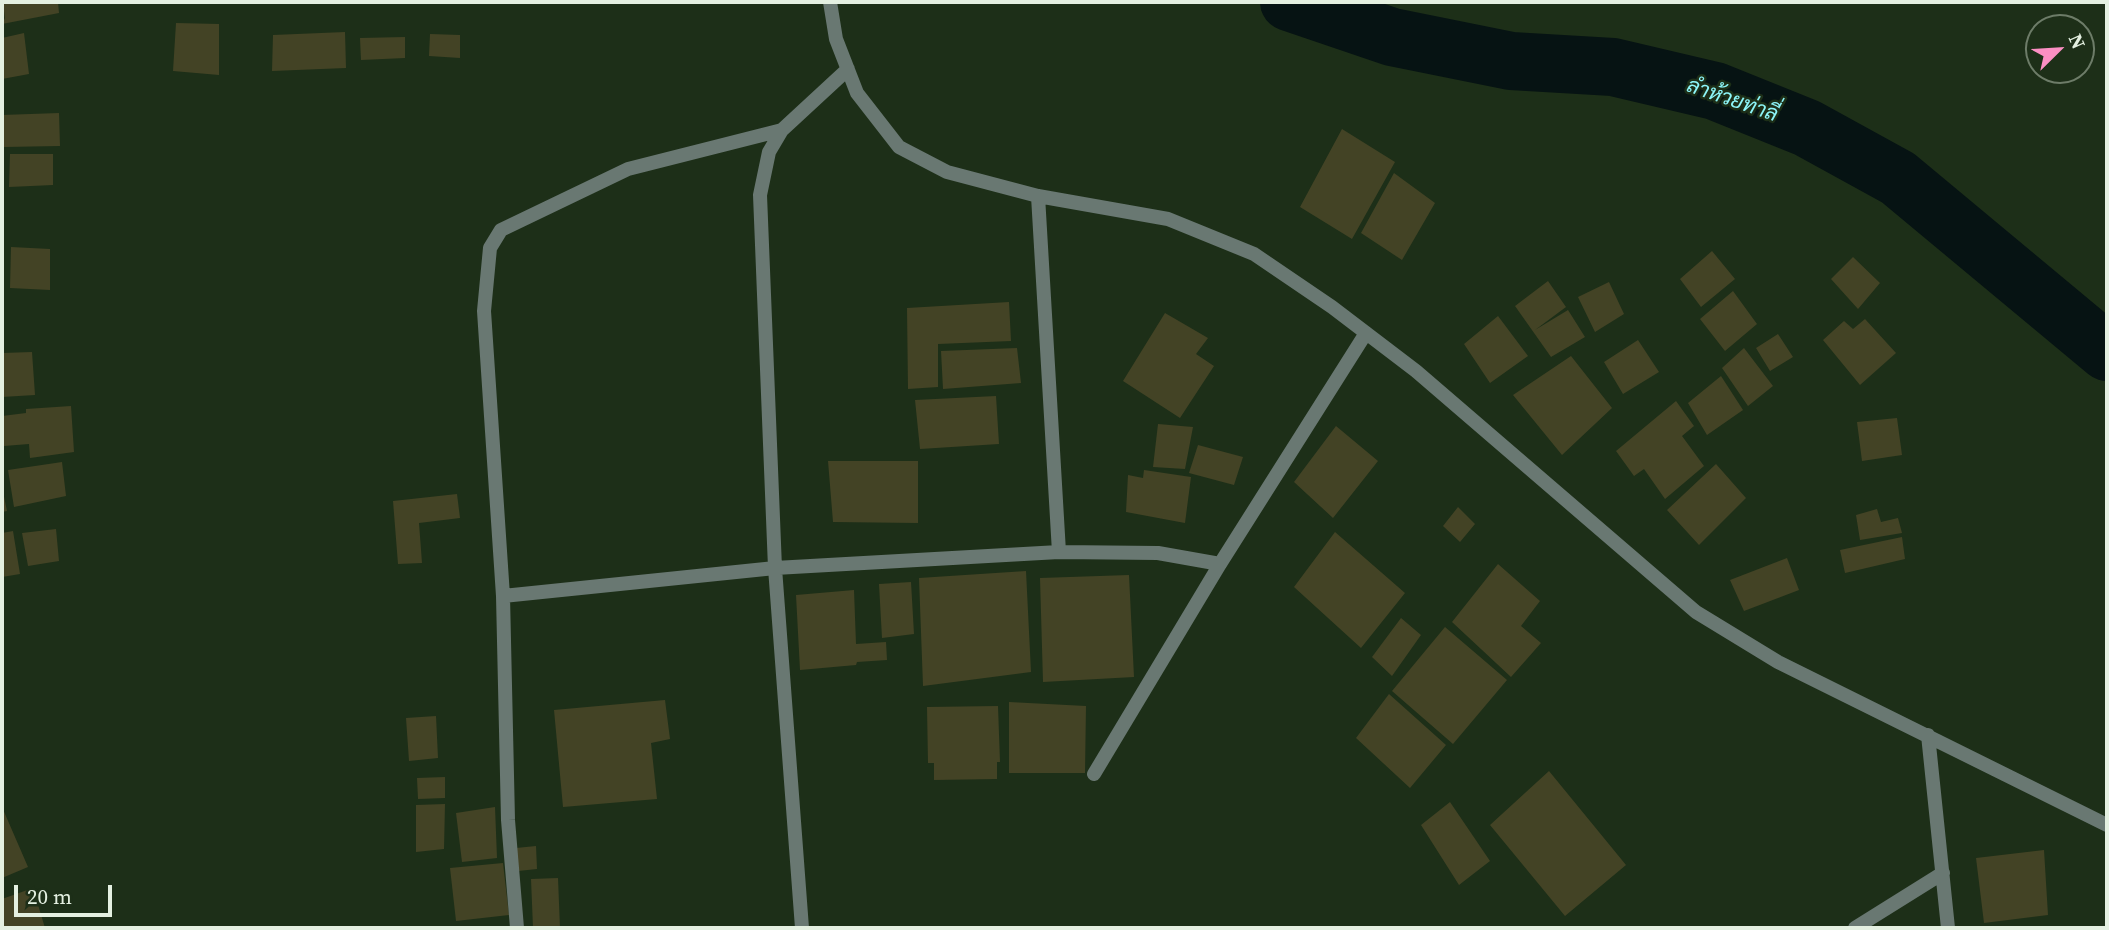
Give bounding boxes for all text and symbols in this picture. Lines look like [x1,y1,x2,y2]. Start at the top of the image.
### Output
north arrow [2025,14,2095,84]
text: N [2063,30,2092,53]
water label: ลำห้วยท่าลี่ [1683,74,1781,128]
scale bar [18,870,116,914]
text: 20 m [27,882,72,911]

